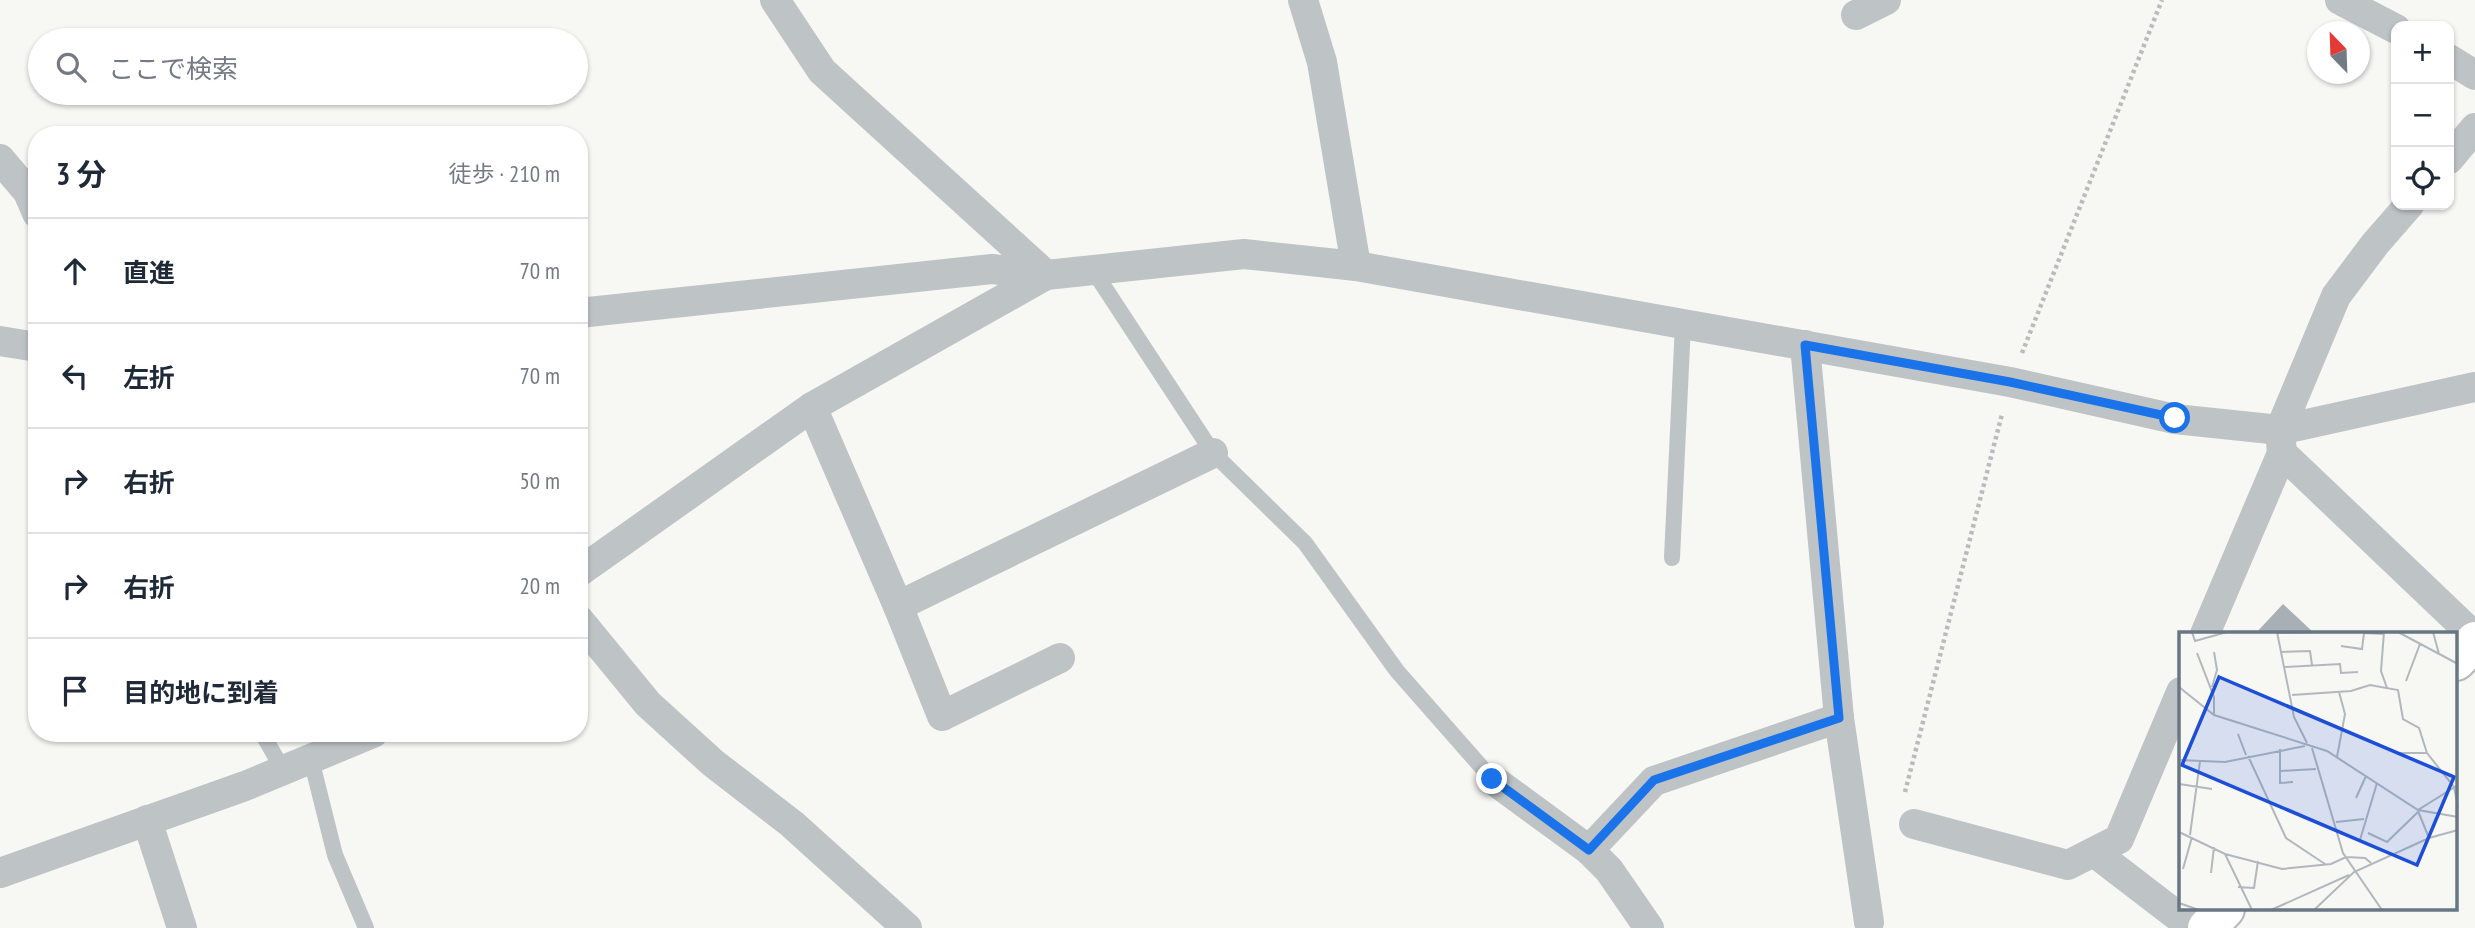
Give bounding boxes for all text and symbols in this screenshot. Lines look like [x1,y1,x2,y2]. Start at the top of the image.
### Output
north arrow [2307,21,2370,84]
map controls [2391,21,2454,210]
button: + [2391,21,2454,84]
search box [28,28,588,105]
icon: search [52,48,90,86]
text: ここで検索 [108,52,238,85]
button: − [2391,84,2454,147]
button: locate [2391,147,2454,210]
text: 3 分 [56,154,107,193]
text: 徒歩 · 210 m [448,159,560,188]
icon: ahead [56,252,94,290]
text: 直進 [123,256,175,289]
text: 70 m [519,256,560,285]
icon: left [56,357,94,395]
text: 左折 [123,361,175,394]
text: 70 m [519,361,560,390]
route start [2159,402,2190,433]
icon: right [56,462,94,500]
text: 右折 [123,466,175,499]
text: 50 m [519,466,560,495]
icon: right [56,567,94,605]
text: 右折 [123,571,175,604]
text: 20 m [519,571,560,600]
inset map [2179,632,2458,911]
icon: arrive [56,672,94,710]
text: 目的地に到着 [123,676,279,709]
route end [1476,763,1507,794]

